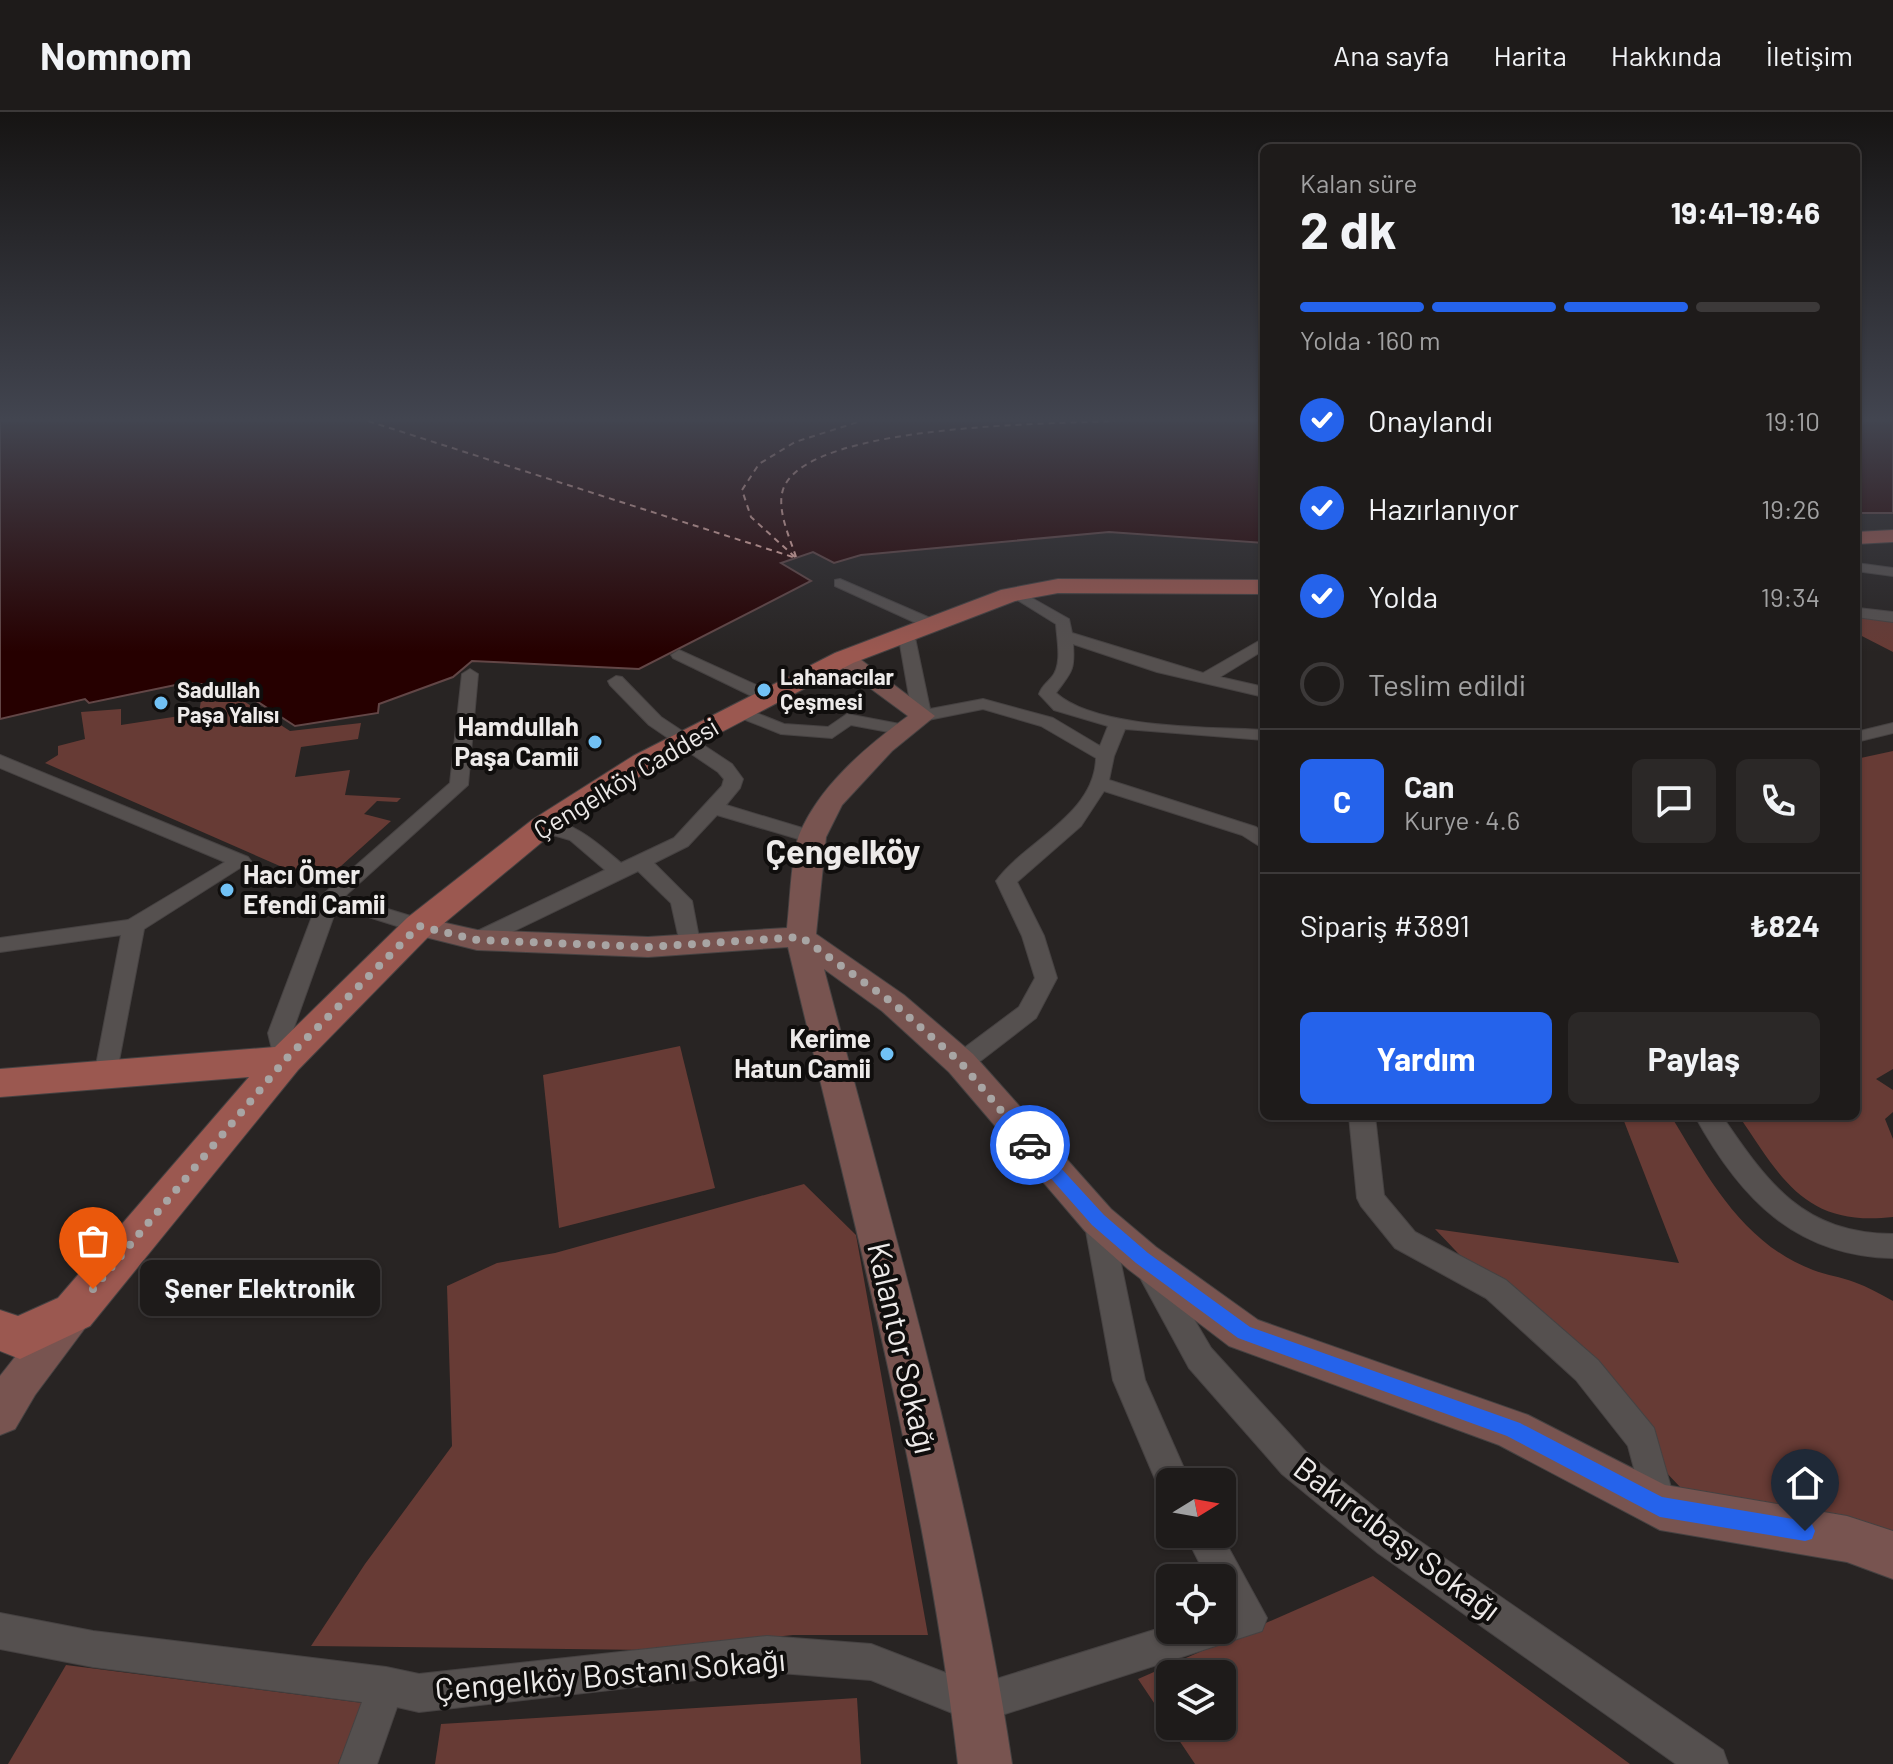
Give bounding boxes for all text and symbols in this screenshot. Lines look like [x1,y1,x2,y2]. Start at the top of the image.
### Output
text: Nomnom [40,32,192,78]
text: Ana sayfa [1333,38,1449,72]
text: Harita [1493,38,1567,72]
text: Hakkında [1611,38,1722,72]
text: İletişim [1766,38,1853,72]
text: Kalan süre [1300,167,1417,198]
text: 19:41–19:46 [1671,194,1820,230]
text: 2 dk [1300,197,1397,259]
text: Yolda · 160 m [1300,324,1441,355]
icon: check [1300,398,1344,442]
text: Onaylandı [1368,402,1493,438]
text: 19:10 [1765,405,1820,436]
icon: check [1300,486,1344,530]
text: Hazırlanıyor [1368,490,1519,526]
text: 19:26 [1761,493,1820,524]
icon: check [1300,574,1344,618]
text: Yolda [1368,578,1438,614]
text: 19:34 [1761,581,1820,612]
place label: Lahanacılar Çeşmesi [780,663,895,714]
text: Teslim edildi [1368,666,1526,702]
place label: Sadullah Paşa Yalısı [177,676,279,727]
marker: Lahanacılar Çeşmesi [755,681,773,699]
marker: Sadullah Paşa Yalısı [152,694,170,712]
place label: Hamdullah Paşa Camii [454,710,579,771]
street label: Çengelköy Caddesi [527,710,723,845]
marker: Hamdullah Paşa Camii [586,733,604,751]
button: chat [1632,759,1716,843]
button: phone [1736,759,1820,843]
text: Can [1404,768,1454,804]
text: C [1333,783,1351,819]
text: Kurye · 4.6 [1404,804,1520,835]
district label: Çengelköy [765,830,921,871]
place label: Hacı Ömer Efendi Camii [243,858,385,919]
marker: Hacı Ömer Efendi Camii [218,881,236,899]
text: Sipariş #3891 [1300,907,1470,943]
text: ₺824 [1749,907,1820,943]
button: Yardım [1300,1012,1552,1104]
button: Paylaş [1568,1012,1820,1104]
place label: Kerime Hatun Camii [734,1022,871,1083]
marker: Kerime Hatun Camii [878,1045,896,1063]
courier [990,1105,1070,1185]
icon: car [1008,1123,1052,1167]
pin [59,1207,127,1289]
icon: bag [71,1219,115,1263]
street label: Kalantor Sokağı [861,1238,947,1457]
callout: Şener Elektronik [141,1261,381,1317]
text: Şener Elektronik [165,1272,355,1303]
street label: Bakırcıbaşı Sokağı [1288,1447,1509,1627]
pin [1771,1449,1839,1531]
icon: home [1783,1461,1827,1505]
north arrow [1156,1468,1236,1548]
map controls [1156,1468,1236,1740]
button: locate [1156,1564,1236,1644]
street label: Çengelköy Bostanı Sokağı [433,1639,787,1707]
button: layers [1156,1660,1236,1740]

